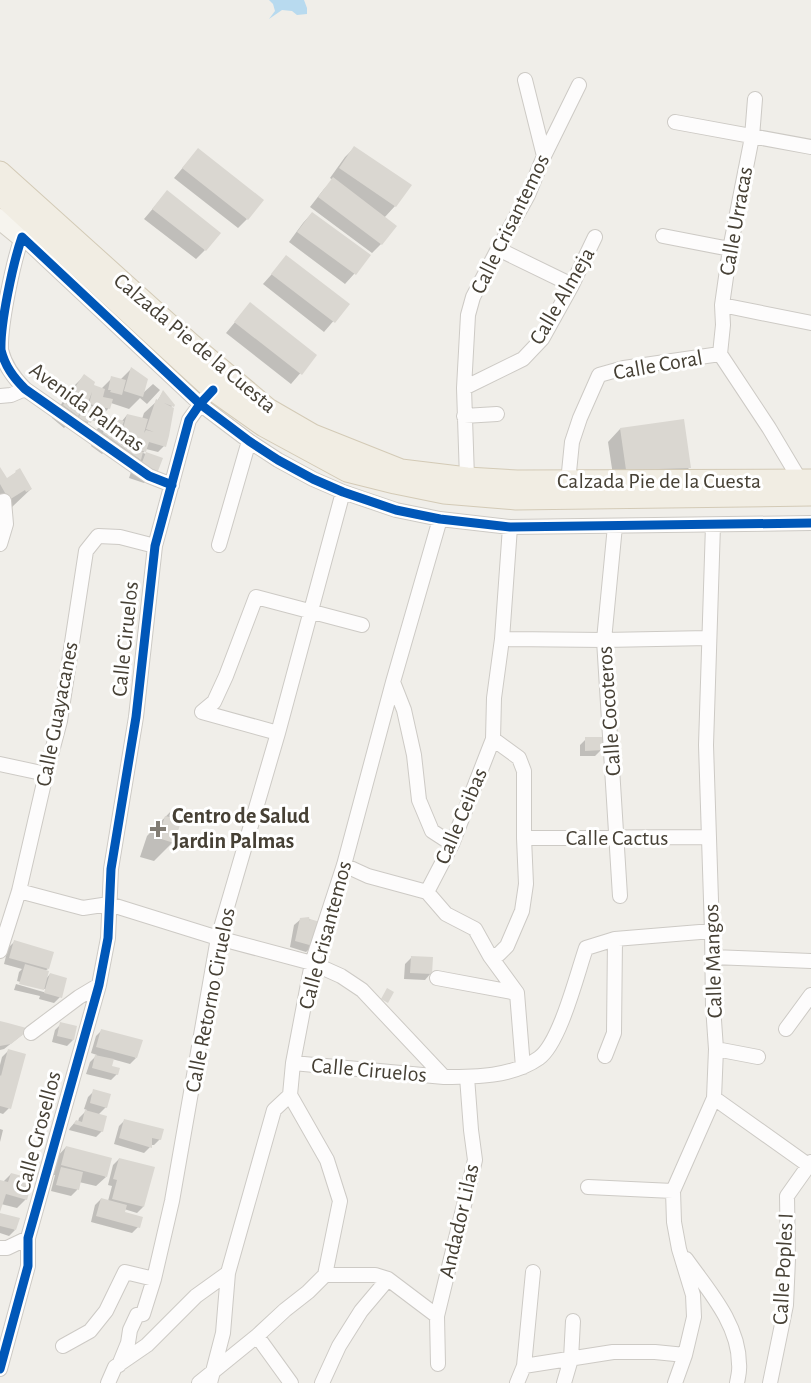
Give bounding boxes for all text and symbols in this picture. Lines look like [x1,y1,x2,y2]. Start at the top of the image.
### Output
street label: Calle Crisantemos [467,151,553,297]
street label: Calle Urracas [716,165,756,277]
street label: Calle Almeja [525,244,599,348]
street label: Calzada Pie de la Cuesta [110,269,280,417]
street label: Calle Coral [612,346,704,384]
street label: Avenida Palmas [26,358,148,456]
street label: Calzada Pie de la Cuesta [557,470,761,492]
street label: Calle Ciruelos [108,580,142,698]
street label: Calle Guayacanes [32,640,82,788]
street label: Calle Cocoteros [593,645,625,777]
street label: Calle Ceibas [431,765,491,867]
place label: Centro de Salud Jardin Palmas [172,805,310,852]
marker: Centro de Salud Jardin Palmas [149,820,167,838]
street label: Calle Cactus [566,827,668,849]
street label: Calle Crisantemos [295,858,355,1012]
street label: Calle Mangos [700,903,726,1019]
street label: Calle Retorno Ciruelos [181,906,239,1094]
street label: Calle Ciruelos [310,1054,428,1086]
street label: Calle Grosellos [11,1069,65,1195]
street label: Andador Lilas [435,1162,483,1280]
street label: Calle Poples I [769,1212,797,1326]

